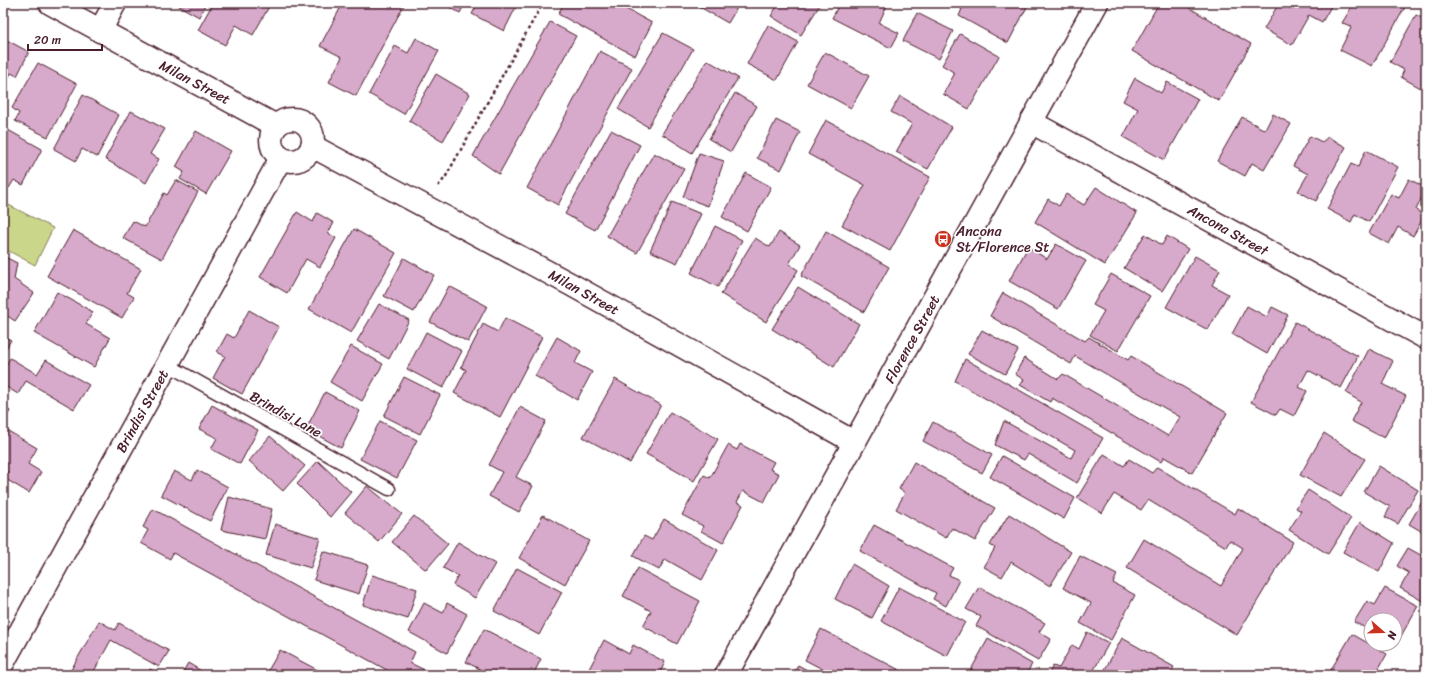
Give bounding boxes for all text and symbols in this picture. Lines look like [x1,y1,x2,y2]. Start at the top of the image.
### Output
scale bar [28,26,102,52]
text: 20 m [34,29,61,51]
street label: Milan Street [155,53,235,112]
street label: Ancona Street [1182,197,1274,264]
place label: Ancona St/Florence St [955,219,1049,260]
bus stop icon: Ancona St/Florence St [933,229,953,249]
street label: Milan Street [544,263,624,322]
street label: Florence Street [878,290,947,388]
street label: Brindisi Street [109,365,176,458]
street label: Brindisi Lane [245,384,327,445]
north arrow [1363,612,1403,652]
text: N [1382,627,1403,642]

